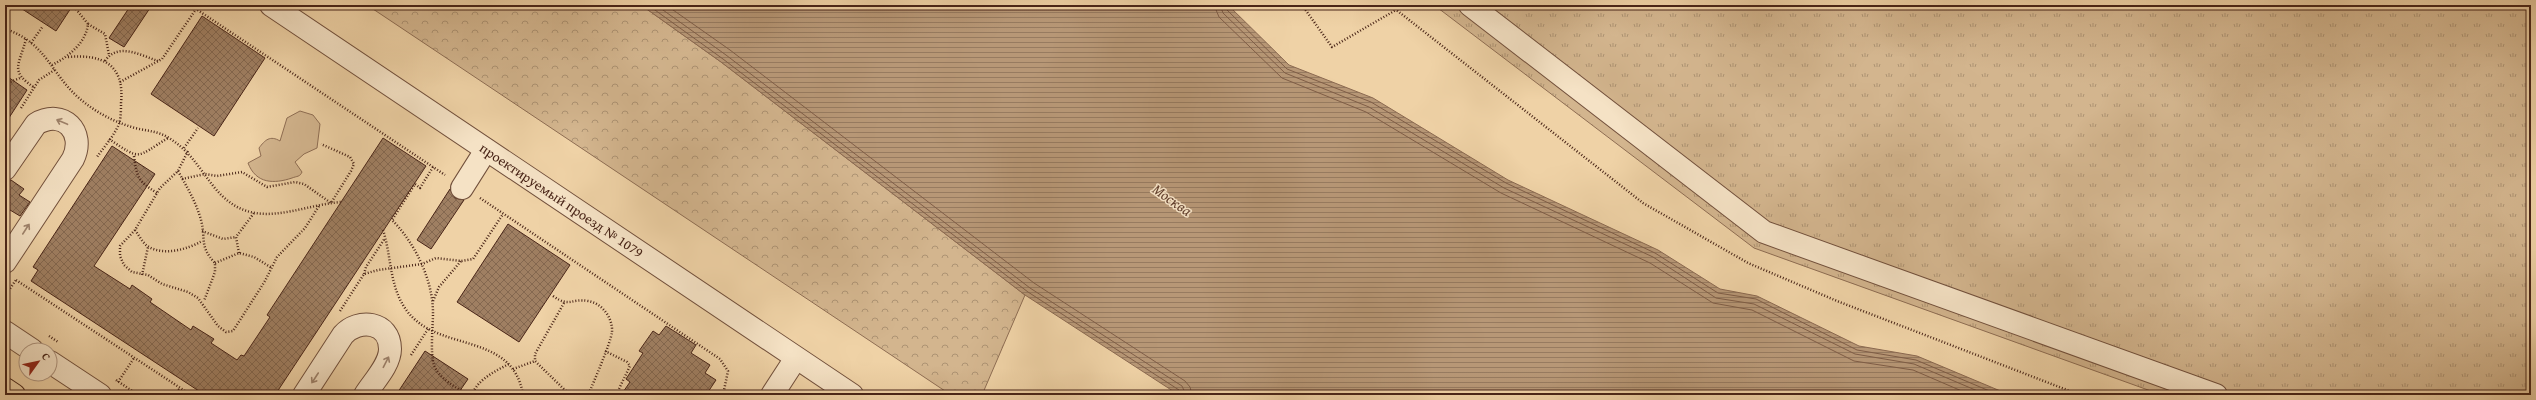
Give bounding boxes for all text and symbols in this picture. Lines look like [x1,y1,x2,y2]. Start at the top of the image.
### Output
one-way arrow [56,117,68,125]
street label: проектируемый проезд № 1079 [476,138,648,262]
water label: Москва [1148,178,1196,221]
one-way arrow [22,224,31,235]
north arrow [18,342,58,382]
text: С [38,350,55,364]
one-way arrow [383,356,390,368]
one-way arrow [311,372,319,383]

